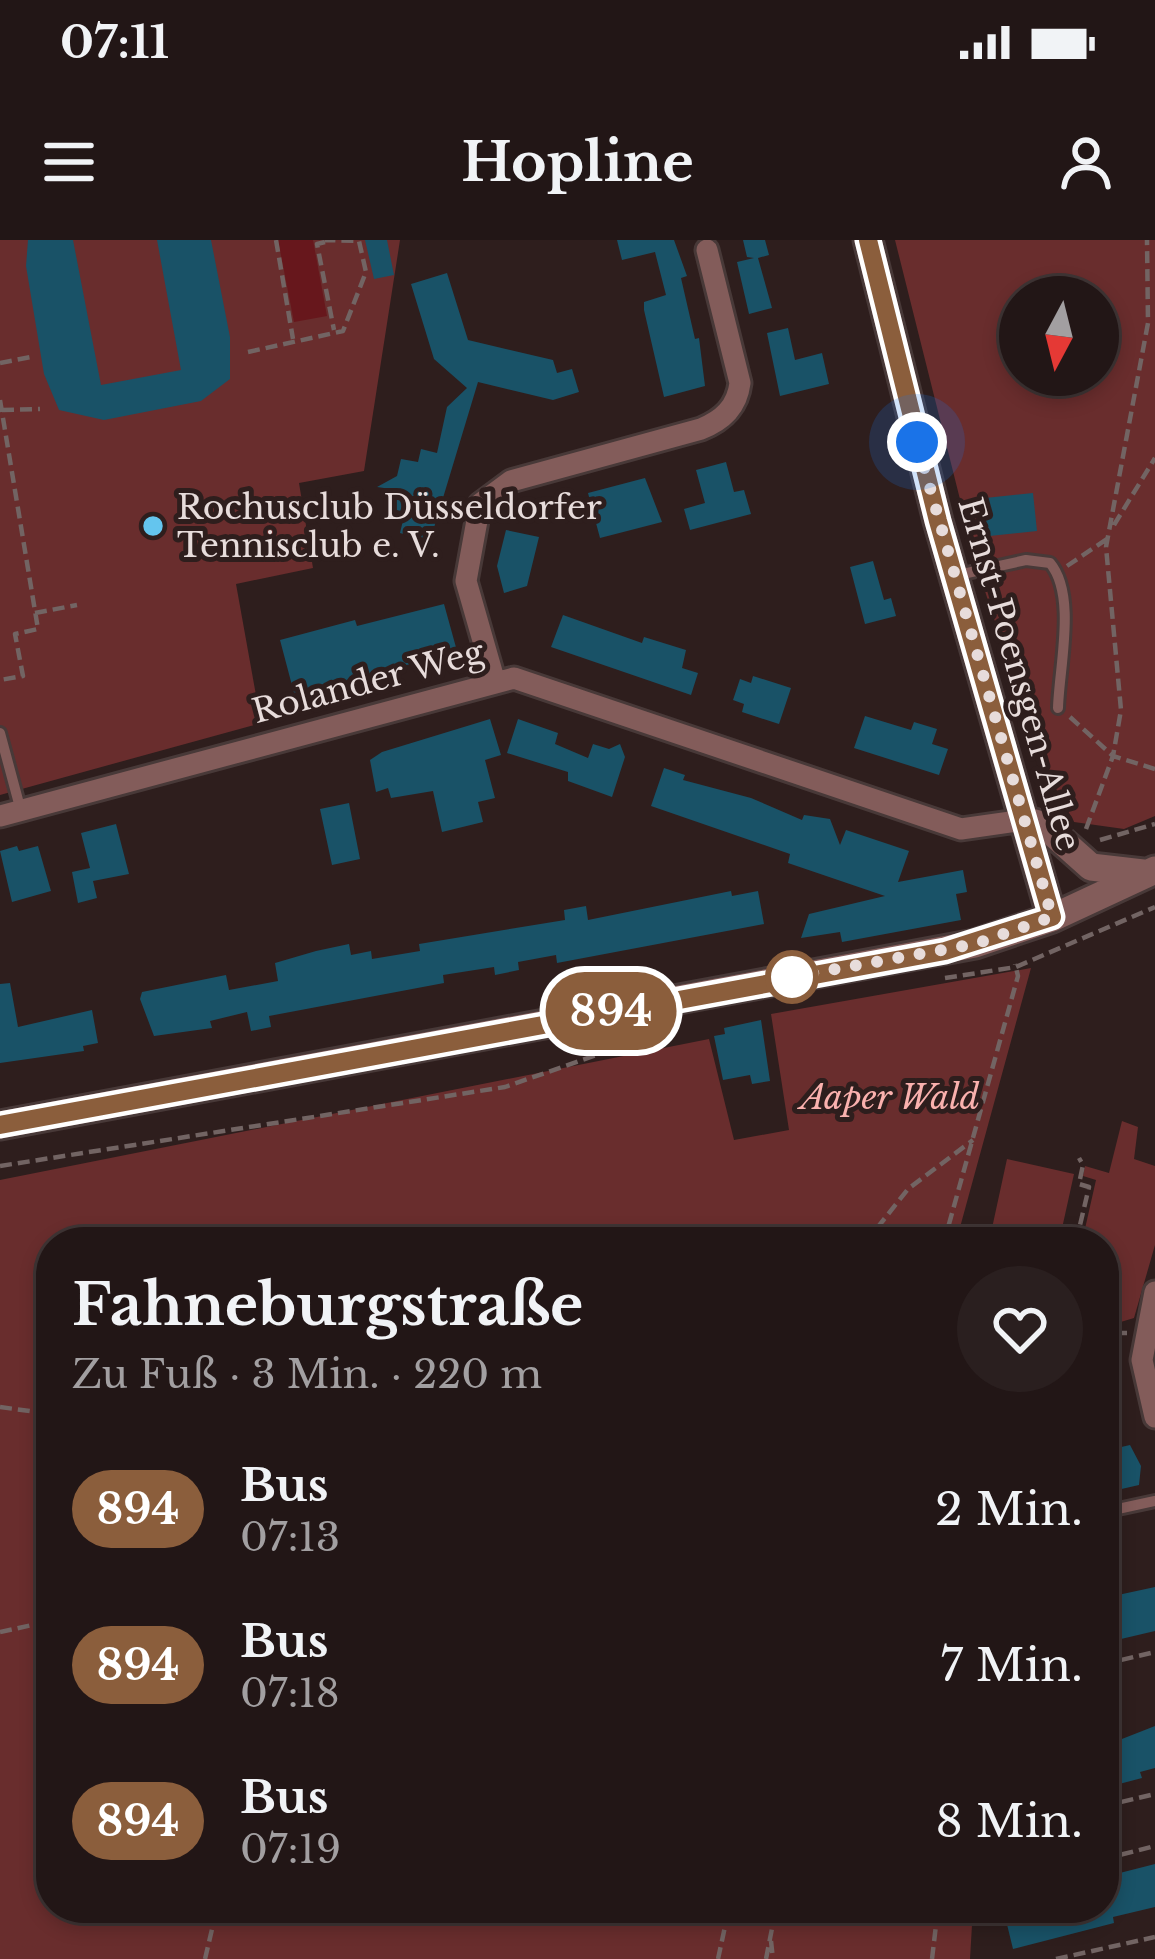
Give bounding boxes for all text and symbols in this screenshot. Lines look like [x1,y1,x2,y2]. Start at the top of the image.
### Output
text: 07:11 [60,14,169,70]
icon: menu [36,129,102,195]
text: Hopline [461,129,694,196]
icon: person [1053,129,1119,195]
north arrow [999,276,1119,396]
map controls [999,276,1119,396]
your location [887,412,947,472]
place label: Rochusclub Düsseldorfer Tennisclub e. V. [177,487,602,566]
street label: Ernst-Poensgen-Allee [949,493,1090,855]
marker: Rochusclub Düsseldorfer Tennisclub e. V. [140,513,166,539]
street label: Rolander Weg [248,631,490,732]
unlabelled marker [767,952,817,1002]
line badge: 894 [542,972,680,1050]
text: 894 [570,985,652,1037]
park label: Aaper Wald [797,1077,980,1118]
button: heart [957,1266,1083,1392]
text: Fahneburgstraße [72,1270,583,1340]
text: Zu Fuß · 3 Min. · 220 m [72,1350,542,1399]
text: Bus [240,1457,328,1513]
text: 2 Min. [935,1481,1083,1537]
text: 894 [97,1483,179,1535]
text: 07:13 [240,1513,340,1562]
text: Bus [240,1613,328,1669]
text: 7 Min. [940,1637,1083,1693]
text: 894 [97,1639,179,1691]
text: 07:18 [240,1669,340,1718]
text: Bus [240,1769,328,1825]
text: 8 Min. [935,1793,1083,1849]
text: 894 [97,1795,179,1847]
text: 07:19 [240,1825,341,1874]

